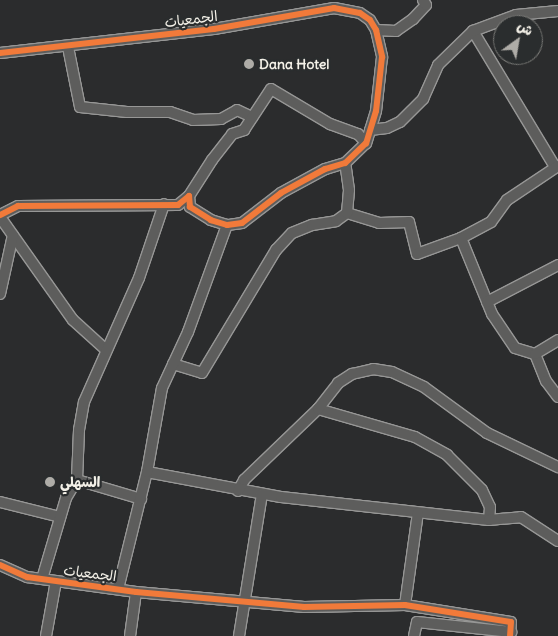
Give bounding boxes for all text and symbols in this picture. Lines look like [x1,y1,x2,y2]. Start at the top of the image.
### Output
street label: الجمعيات [164,7,218,31]
north arrow [493,15,543,65]
text: ش [514,16,537,40]
place label: Dana Hotel [259,56,329,72]
marker: Dana Hotel [243,58,255,70]
place label: السهلي [60,474,100,490]
marker: السهلي [44,476,56,488]
street label: الجمعيات [63,561,117,585]

